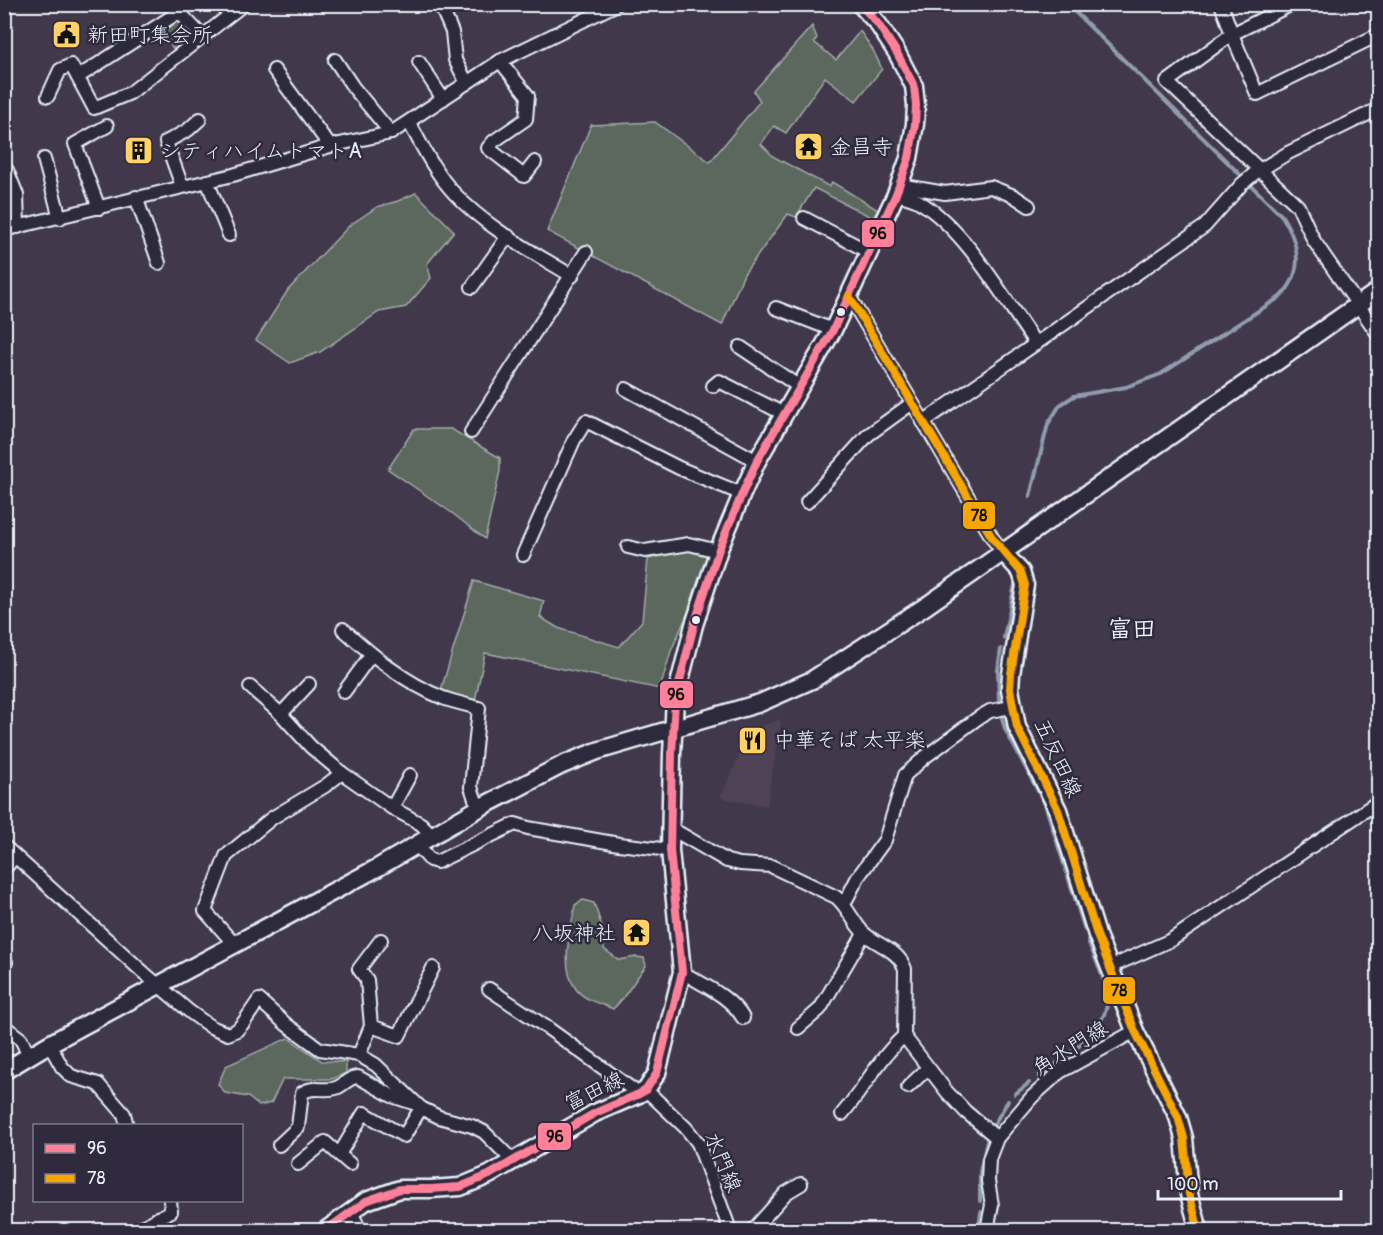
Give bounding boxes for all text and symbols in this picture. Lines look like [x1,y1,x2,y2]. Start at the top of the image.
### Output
public building icon: 新田町集会所 [50,19,82,51]
place label: 新田町集会所 [87,22,213,49]
temple icon: 金昌寺 [793,131,825,163]
place label: 金昌寺 [830,134,893,161]
building icon: シティハイムトマトA [123,135,155,167]
place label: シティハイムトマトA [160,138,362,165]
line badge: 96 [861,219,895,248]
text: 96 [869,224,887,244]
unlabelled marker [835,306,847,318]
line badge: 78 [962,501,996,530]
text: 78 [971,506,987,526]
unlabelled marker [690,614,702,626]
district label: 富田 [1108,615,1156,644]
line badge: 96 [659,680,694,709]
text: 96 [667,685,685,705]
street label: 五反田線 [1028,714,1088,802]
restaurant icon: 中華そば 太平楽 [737,724,769,756]
place label: 中華そば 太平楽 [774,727,926,754]
temple icon: 八坂神社 [621,917,653,949]
place label: 八坂神社 [532,920,616,947]
line badge: 78 [1102,976,1136,1005]
text: 78 [1111,981,1127,1001]
street label: 角水門線 [1027,1015,1113,1082]
street label: 富田線 [560,1066,628,1117]
line badge: 96 [537,1122,572,1151]
legend [33,1124,243,1202]
text: 96 [546,1127,564,1147]
street label: 水門線 [698,1128,747,1196]
text: 96 [87,1137,107,1160]
scale bar [1158,1163,1341,1201]
text: 78 [87,1167,106,1190]
text: 100 m [1167,1173,1219,1196]

